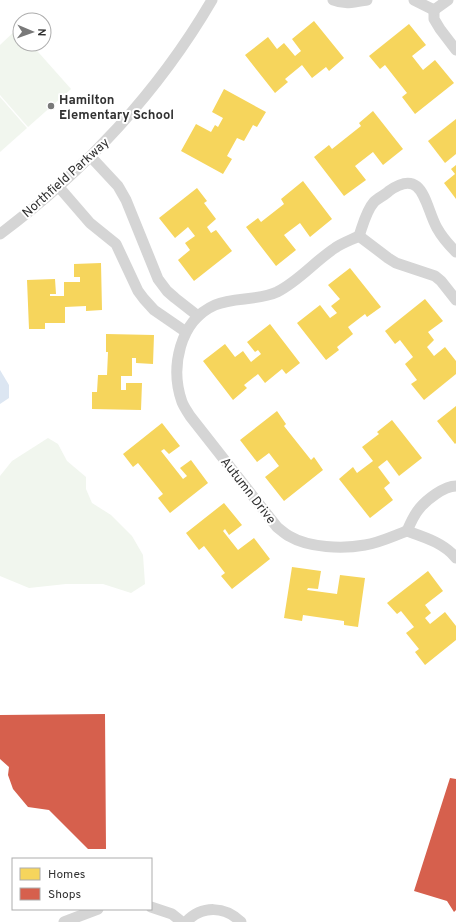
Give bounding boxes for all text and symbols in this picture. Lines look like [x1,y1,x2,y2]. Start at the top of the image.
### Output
north arrow [12,12,52,52]
text: N [34,28,48,37]
place label: Hamilton Elementary School [59,93,174,124]
marker: Hamilton Elementary School [46,101,56,111]
street label: Northfield Parkway [20,135,113,222]
street label: Autumn Drive [216,455,278,528]
legend [12,858,152,910]
text: Homes [48,867,85,883]
text: Shops [48,887,81,903]

